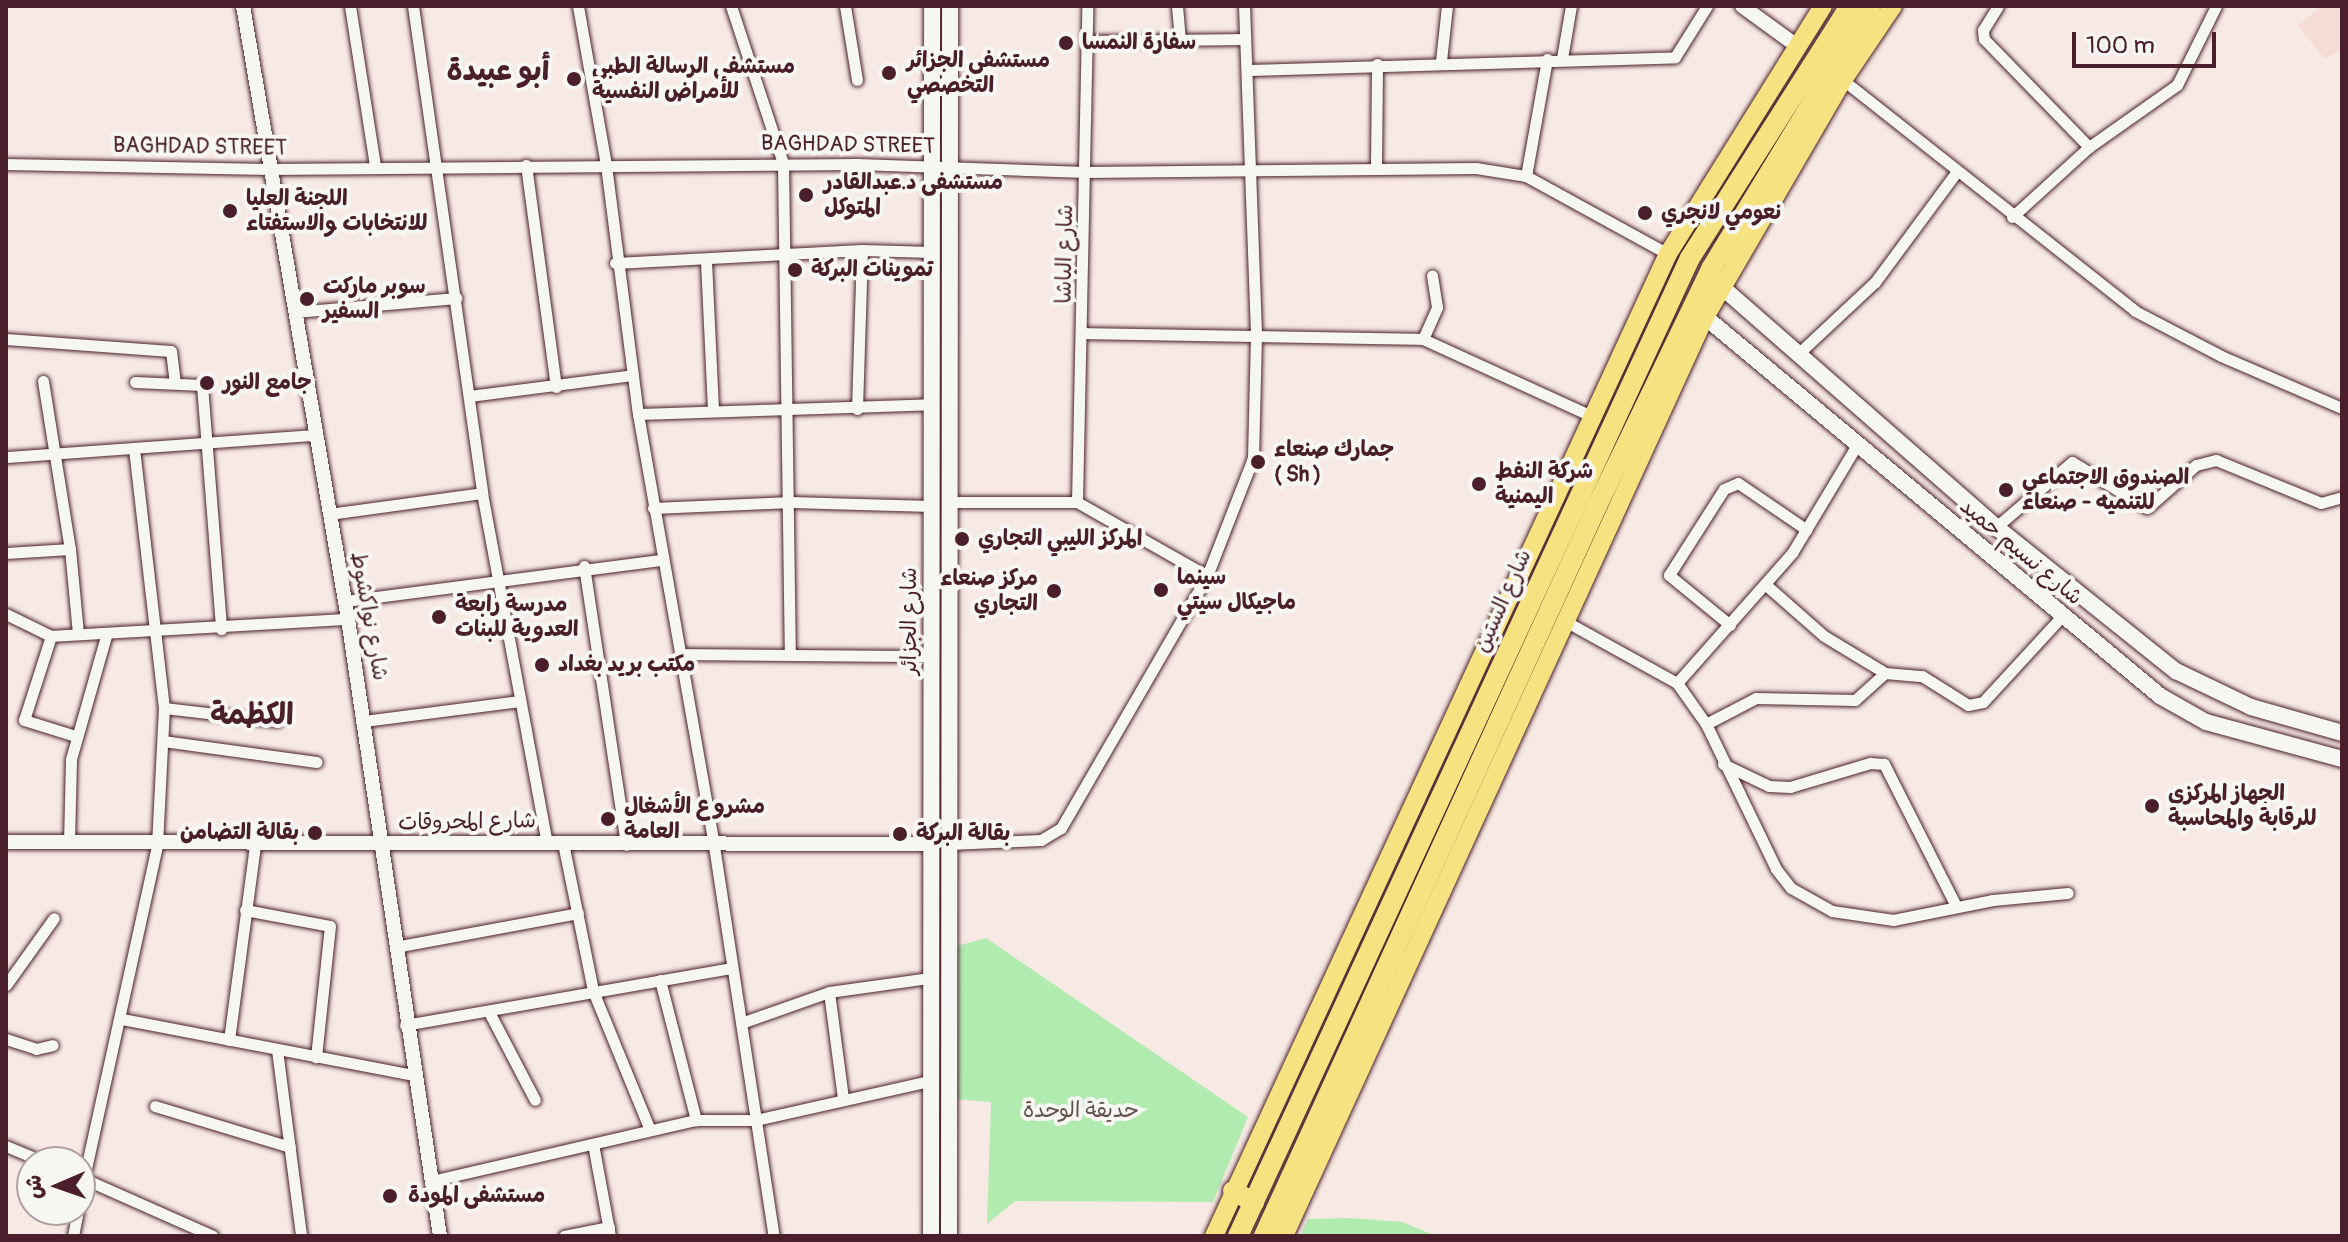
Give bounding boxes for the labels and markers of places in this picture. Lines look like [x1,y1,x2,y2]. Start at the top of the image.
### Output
place label: سفارة النمسا [1082,30,1196,56]
marker: سفارة النمسا [1057,34,1075,52]
place label: مستشفى الجزائر التخصصي [907,47,1050,98]
place label: مستشفى الرسالة الطبي للأمراض النفسية [592,53,795,104]
marker: مستشفى الجزائر التخصصي [878,62,900,84]
marker: مستشفى الرسالة الطبي للأمراض النفسية [563,68,585,90]
place label: مستشفى د.عبدالقادر المتوكل [824,169,1003,220]
marker: مستشفى د.عبدالقادر المتوكل [795,184,817,206]
place label: اللجنة العليا للانتخابات والاستفتاء [246,185,427,236]
place label: نعومي لانجري [1661,200,1783,226]
marker: اللجنة العليا للانتخابات والاستفتاء [221,202,239,220]
marker: نعومي لانجري [1636,204,1654,222]
place label: تموينات البركة [811,257,933,283]
marker: تموينات البركة [786,261,804,279]
place label: سوبر ماركت السفير [323,273,426,324]
marker: سوبر ماركت السفير [298,290,316,308]
place label: جامع النور [223,370,312,396]
marker: جامع النور [198,374,216,392]
place label: جمارك صنعاء ( Sh ) [1274,436,1394,488]
marker: جمارك صنعاء ( Sh ) [1249,453,1267,471]
place label: شركة النفط اليمنية [1495,458,1593,510]
place label: الصندوق الاجتماعي للتنميه - صنعاء [2022,464,2189,516]
marker: شركة النفط اليمنية [1470,475,1488,493]
marker: الصندوق الاجتماعي للتنميه - صنعاء [1997,481,2015,499]
place label: المركز الليبي التجاري [978,526,1143,552]
marker: المركز الليبي التجاري [953,530,971,548]
place label: سينما ماجيكال سيتي [1177,564,1296,616]
place label: مركز صنعاء التجاري [940,565,1038,616]
marker: سينما ماجيكال سيتي [1152,581,1170,599]
marker: مركز صنعاء التجاري [1045,582,1063,600]
place label: مدرسة رابعة العدوية للبنات [455,591,579,642]
marker: مدرسة رابعة العدوية للبنات [430,608,448,626]
place label: مكتب بريد بغداد [558,652,695,678]
marker: مكتب بريد بغداد [533,656,551,674]
place label: الجهاز المركزي للرقابة والمحاسبة [2168,780,2316,832]
place label: مشروع الأشغال العامة [624,793,765,844]
marker: الجهاز المركزي للرقابة والمحاسبة [2143,797,2161,815]
marker: مشروع الأشغال العامة [599,810,617,828]
place label: بقالة التضامن [180,820,299,846]
place label: بقالة البركة [916,821,1010,847]
marker: بقالة التضامن [306,824,324,842]
marker: بقالة البركة [891,825,909,843]
place label: مستشفى المودة [408,1183,545,1209]
marker: مستشفى المودة [379,1185,401,1207]

